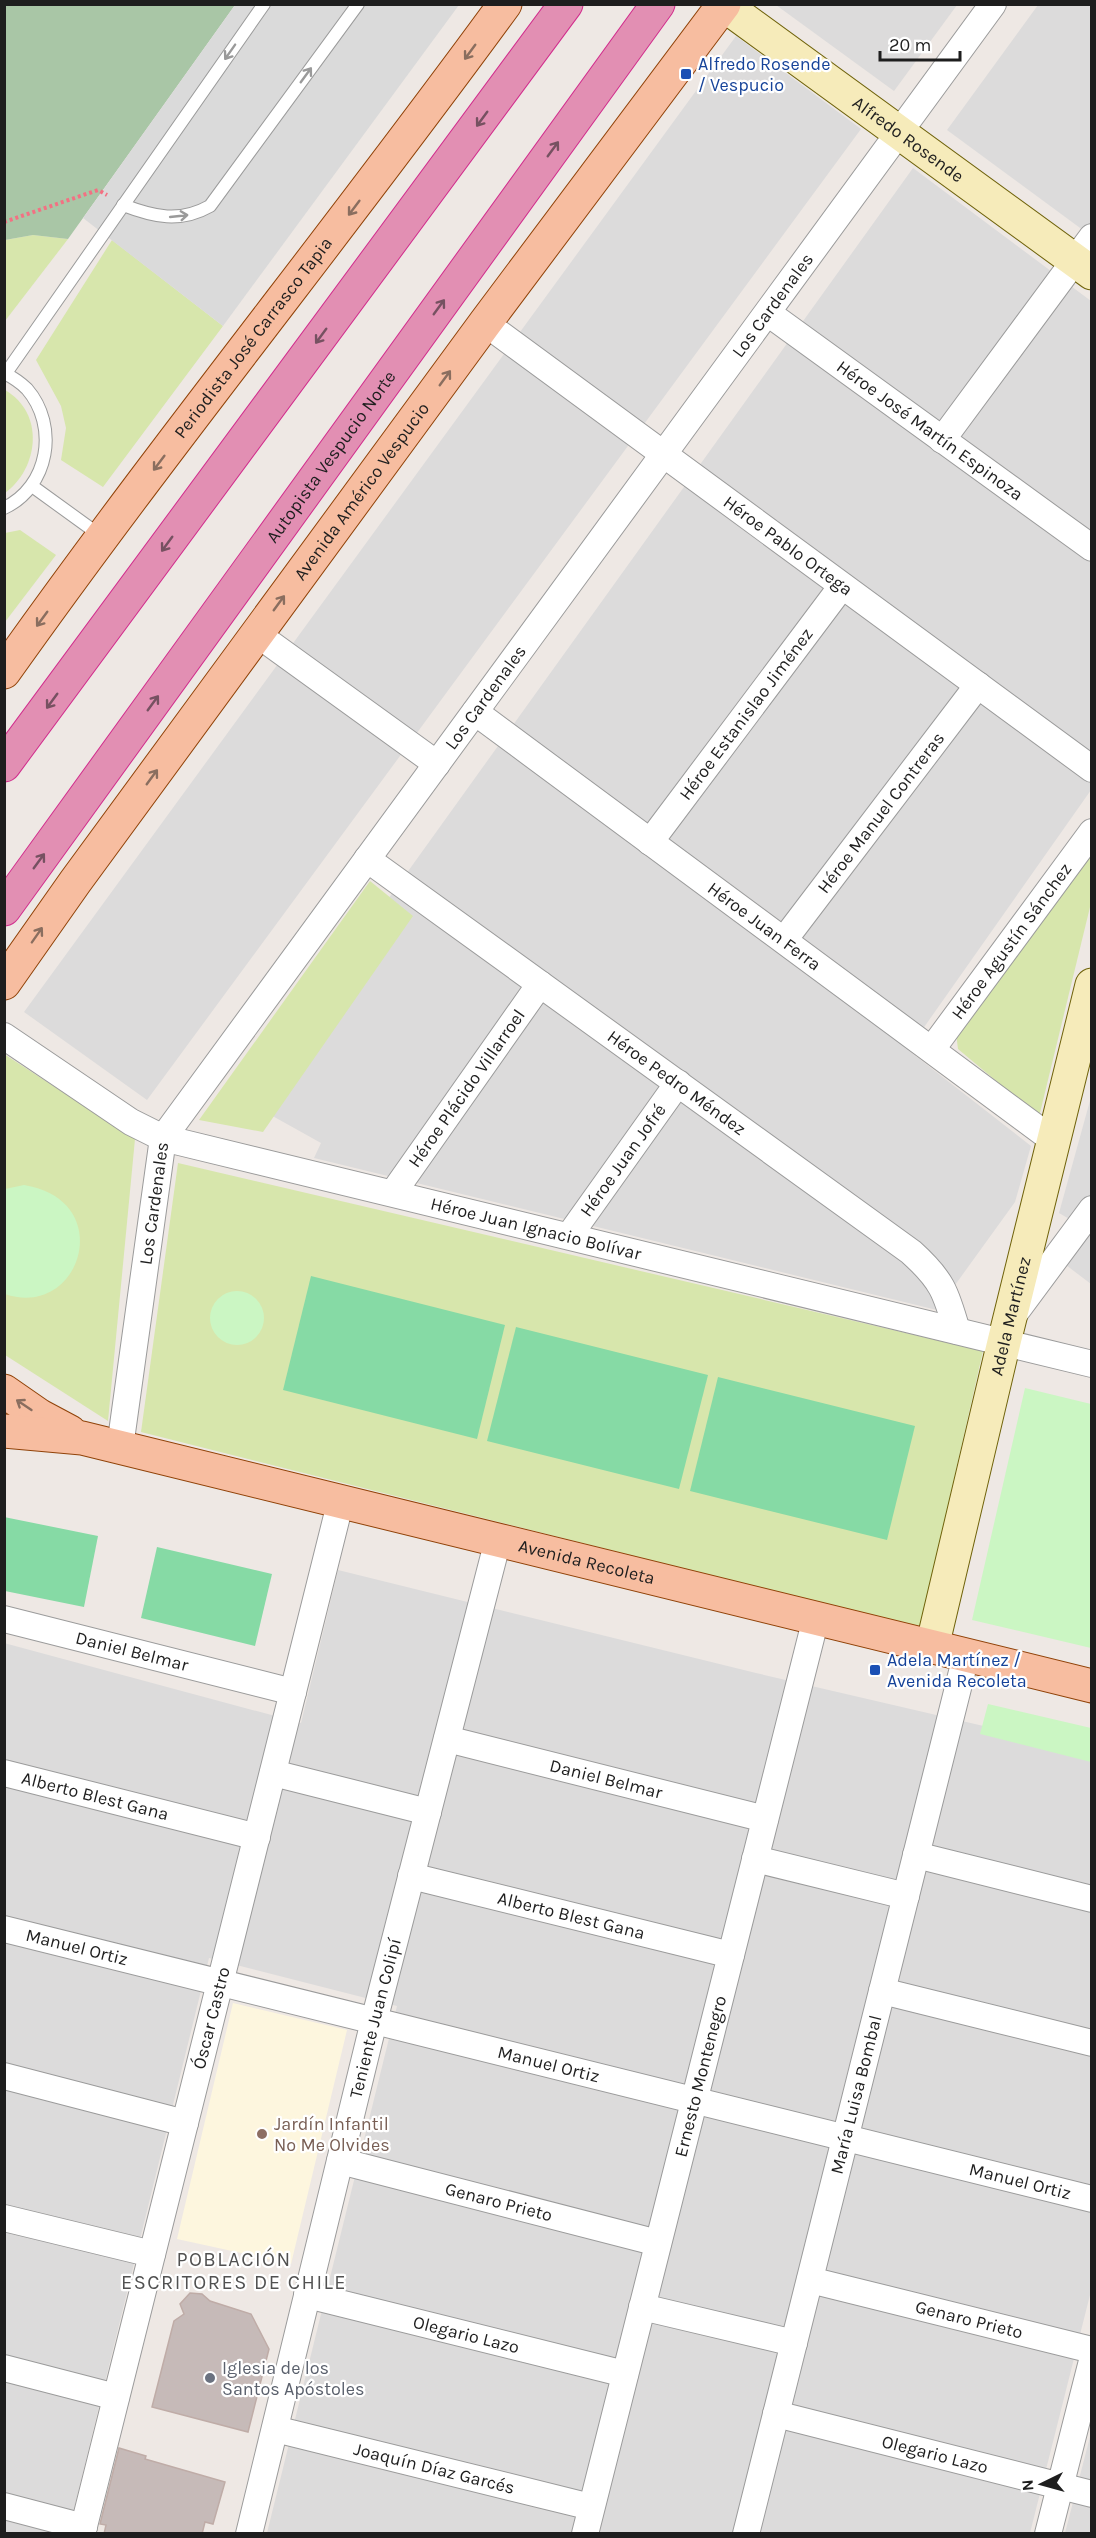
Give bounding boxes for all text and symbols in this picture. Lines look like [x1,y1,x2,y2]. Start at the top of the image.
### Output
scale bar [880,24,960,62]
text: 20 m [889,34,931,56]
one-way arrow [464,43,477,59]
one-way arrow [224,44,236,60]
place label: Alfredo Rosende / Vespucio [698,53,830,96]
marker: Alfredo Rosende / Vespucio [679,67,693,81]
one-way arrow [300,68,312,84]
street label: Alfredo Rosende [848,91,968,187]
one-way arrow [475,111,488,127]
one-way arrow [547,141,559,157]
one-way arrow [347,200,360,216]
one-way arrow [169,210,189,221]
street label: Periodista José Carrasco Tapia [169,233,337,443]
street label: Los Cardenales [727,249,818,362]
one-way arrow [433,299,445,315]
one-way arrow [314,328,327,344]
street label: Héroe José Martín Espinoza [832,355,1027,505]
street label: Autopista Vespucio Norte [261,366,401,547]
one-way arrow [438,370,451,386]
street label: Avenida Américo Vespucio [289,398,434,585]
one-way arrow [152,454,165,470]
street label: Héroe Pablo Ortega [719,491,857,600]
one-way arrow [161,536,174,552]
one-way arrow [273,595,286,611]
one-way arrow [36,611,48,627]
street label: Héroe Estanislao Jiménez [674,624,818,804]
street label: Los Cardenales [440,641,531,754]
one-way arrow [45,692,58,708]
one-way arrow [147,696,159,712]
street label: Héroe Manuel Contreras [813,728,949,898]
one-way arrow [145,769,158,785]
one-way arrow [33,854,45,870]
street label: Héroe Agustín Sánchez [947,859,1076,1024]
street label: Héroe Juan Ferra [703,877,825,975]
one-way arrow [31,927,43,944]
street label: Héroe Plácido Villarroel [403,1005,530,1172]
street label: Héroe Pedro Méndez [603,1025,750,1140]
street label: Héroe Juan Jofré [575,1100,671,1221]
street label: Los Cardenales [134,1140,173,1266]
street label: Héroe Juan Ignacio Bolívar [428,1192,644,1265]
street label: Adela Martínez [985,1254,1036,1378]
one-way arrow [16,1399,33,1412]
street label: Avenida Recoleta [516,1535,657,1589]
street label: Daniel Belmar [73,1627,191,1676]
place label: Adela Martínez / Avenida Recoleta [887,1649,1027,1692]
marker: Adela Martínez / Avenida Recoleta [868,1663,882,1677]
street label: Daniel Belmar [547,1754,665,1804]
street label: Alberto Blest Gana [19,1767,171,1825]
street label: Alberto Blest Gana [495,1887,647,1944]
street label: Manuel Ortiz [23,1924,130,1970]
street label: Teniente Juan Colipí [345,1935,406,2100]
street label: Óscar Castro [187,1964,235,2071]
street label: Ernesto Montenegro [669,1993,731,2159]
street label: María Luisa Bombal [826,2013,887,2176]
street label: Manuel Ortiz [495,2041,602,2087]
place label: Jardín Infantil No Me Olvides [274,2113,390,2156]
marker: Jardín Infantil No Me Olvides [255,2127,269,2141]
street label: Manuel Ortiz [967,2158,1073,2204]
street label: Genaro Prieto [443,2178,555,2226]
district label: POBLACIÓN ESCRITORES DE CHILE [121,2247,347,2294]
street label: Genaro Prieto [913,2296,1025,2343]
street label: Olegario Lazo [411,2311,522,2358]
place label: Iglesia de los Santos Apóstoles [222,2357,365,2400]
marker: Iglesia de los Santos Apóstoles [203,2371,217,2385]
street label: Olegario Lazo [880,2430,990,2478]
street label: Joaquín Díaz Garcés [351,2438,517,2499]
north arrow [1012,2454,1072,2514]
text: N [1018,2479,1038,2492]

